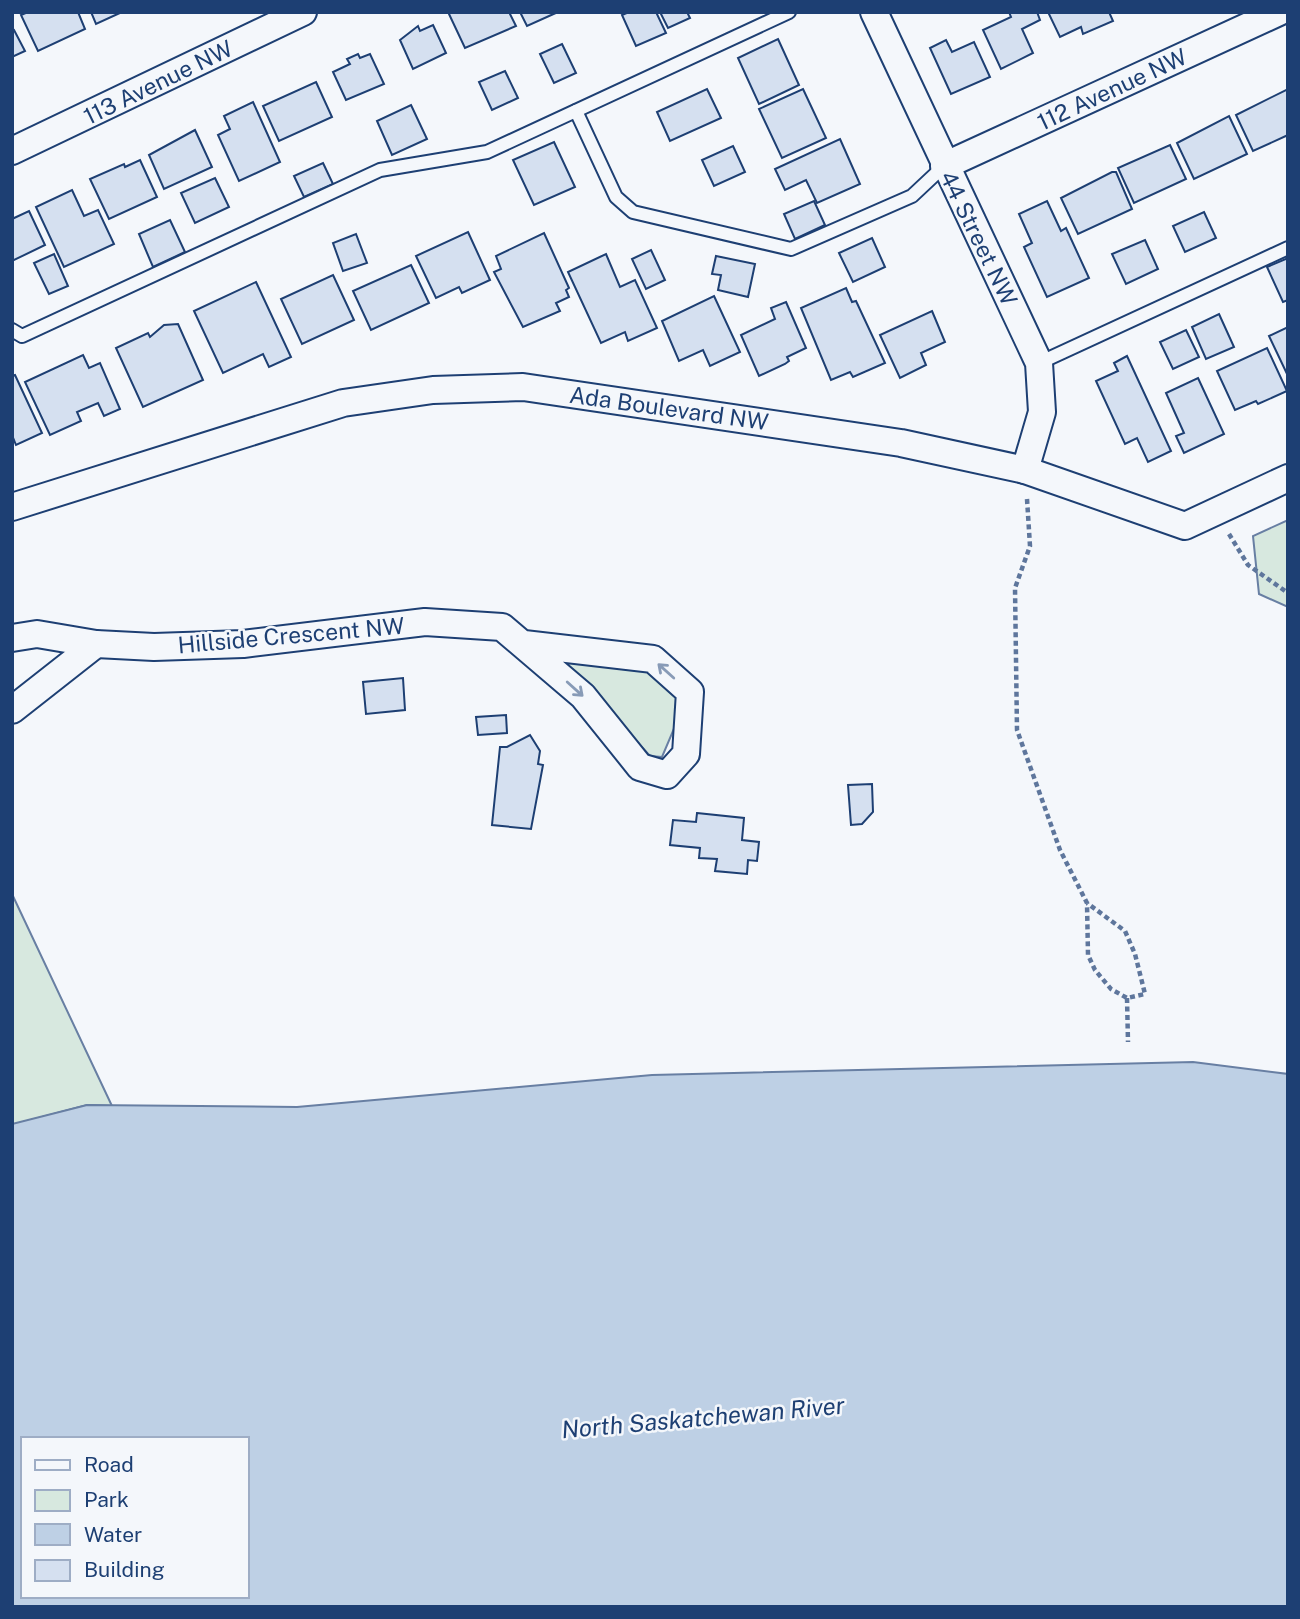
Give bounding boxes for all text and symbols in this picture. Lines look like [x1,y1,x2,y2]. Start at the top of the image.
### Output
street label: 113 Avenue NW [79,34,237,130]
street label: 112 Avenue NW [1033,43,1191,135]
street label: 44 Street NW [935,166,1023,310]
street label: Ada Boulevard NW [568,381,770,435]
street label: Hillside Crescent NW [177,612,406,658]
one-way arrow [658,662,675,679]
one-way arrow [566,681,584,697]
water label: North Saskatchewan River [560,1391,847,1443]
legend [21,1437,248,1598]
text: Road [84,1452,134,1477]
text: Park [84,1487,129,1512]
text: Water [84,1522,142,1547]
text: Building [84,1557,165,1582]

